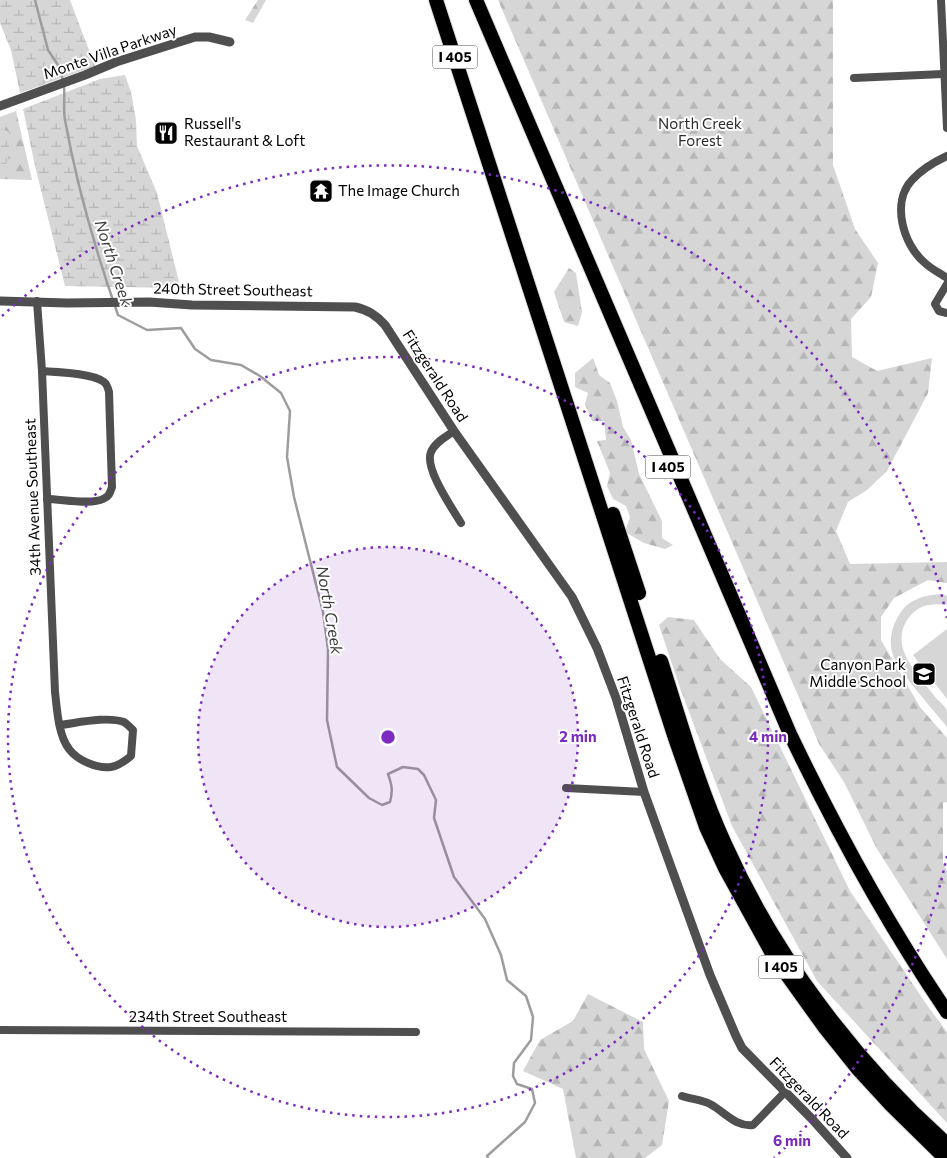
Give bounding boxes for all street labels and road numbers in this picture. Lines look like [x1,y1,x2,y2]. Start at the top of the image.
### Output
street label: Monte Villa Parkway [41,20,179,82]
road number: I 405 [432,46,478,68]
street label: 240th Street Southeast [153,279,313,299]
street label: Fitzgerald Road [399,326,472,425]
street label: 34th Avenue Southeast [20,418,44,576]
road number: I 405 [646,456,690,478]
street label: Fitzgerald Road [614,673,664,780]
road number: I 405 [758,956,804,979]
street label: 234th Street Southeast [129,1007,287,1025]
street label: Fitzgerald Road [766,1053,853,1142]

